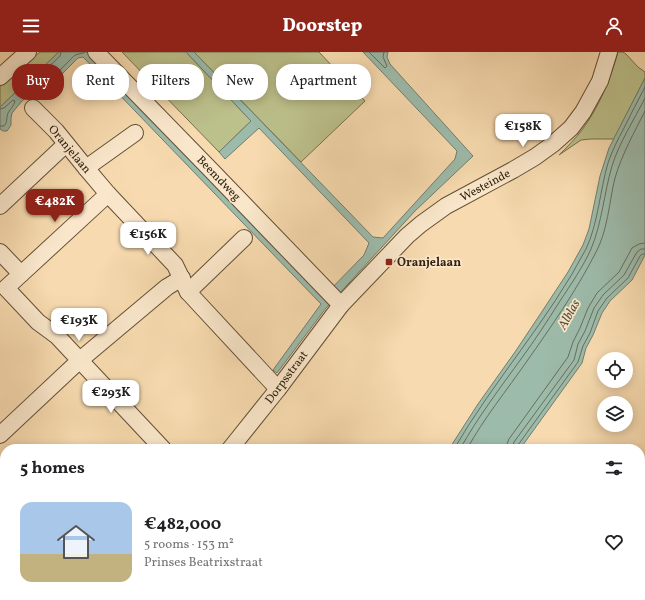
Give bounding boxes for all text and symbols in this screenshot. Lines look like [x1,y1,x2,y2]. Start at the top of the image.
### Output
text: Doorstep [283,14,362,39]
icon: menu [20,15,42,37]
icon: person [603,15,625,37]
chip: Buy [12,64,64,100]
chip: Rent [72,64,129,100]
chip: Filters [137,64,204,100]
chip: New [212,64,268,100]
chip: Apartment [276,64,371,100]
pin: €158K [495,114,551,148]
text: €158K [504,118,542,136]
street label: Oranjelaan [44,122,94,177]
street label: Beemdweg [193,153,244,205]
street label: Westeinde [457,166,514,206]
pin: €482K [27,189,83,223]
text: €482K [35,193,75,211]
pin: €156K [120,222,176,256]
text: €156K [129,226,167,244]
place label: Oranjelaan [397,255,461,271]
marker: Oranjelaan [384,257,394,267]
water label: Alblas [554,296,585,334]
pin: €193K [51,308,107,342]
text: €193K [60,312,98,330]
street label: Dorpsstraat [262,348,312,407]
map controls [597,352,633,432]
button: locate [597,352,633,388]
pin: €293K [83,380,139,414]
text: €293K [91,384,131,402]
button: layers [597,396,633,432]
text: 5 homes [20,457,85,480]
icon: filters [603,457,625,479]
text: €482,000 [144,513,221,536]
icon: home [52,518,100,566]
icon: heart [603,531,625,553]
text: 5 rooms · 153 m² [144,536,234,554]
text: Prinses Beatrixstraat [144,554,263,572]

